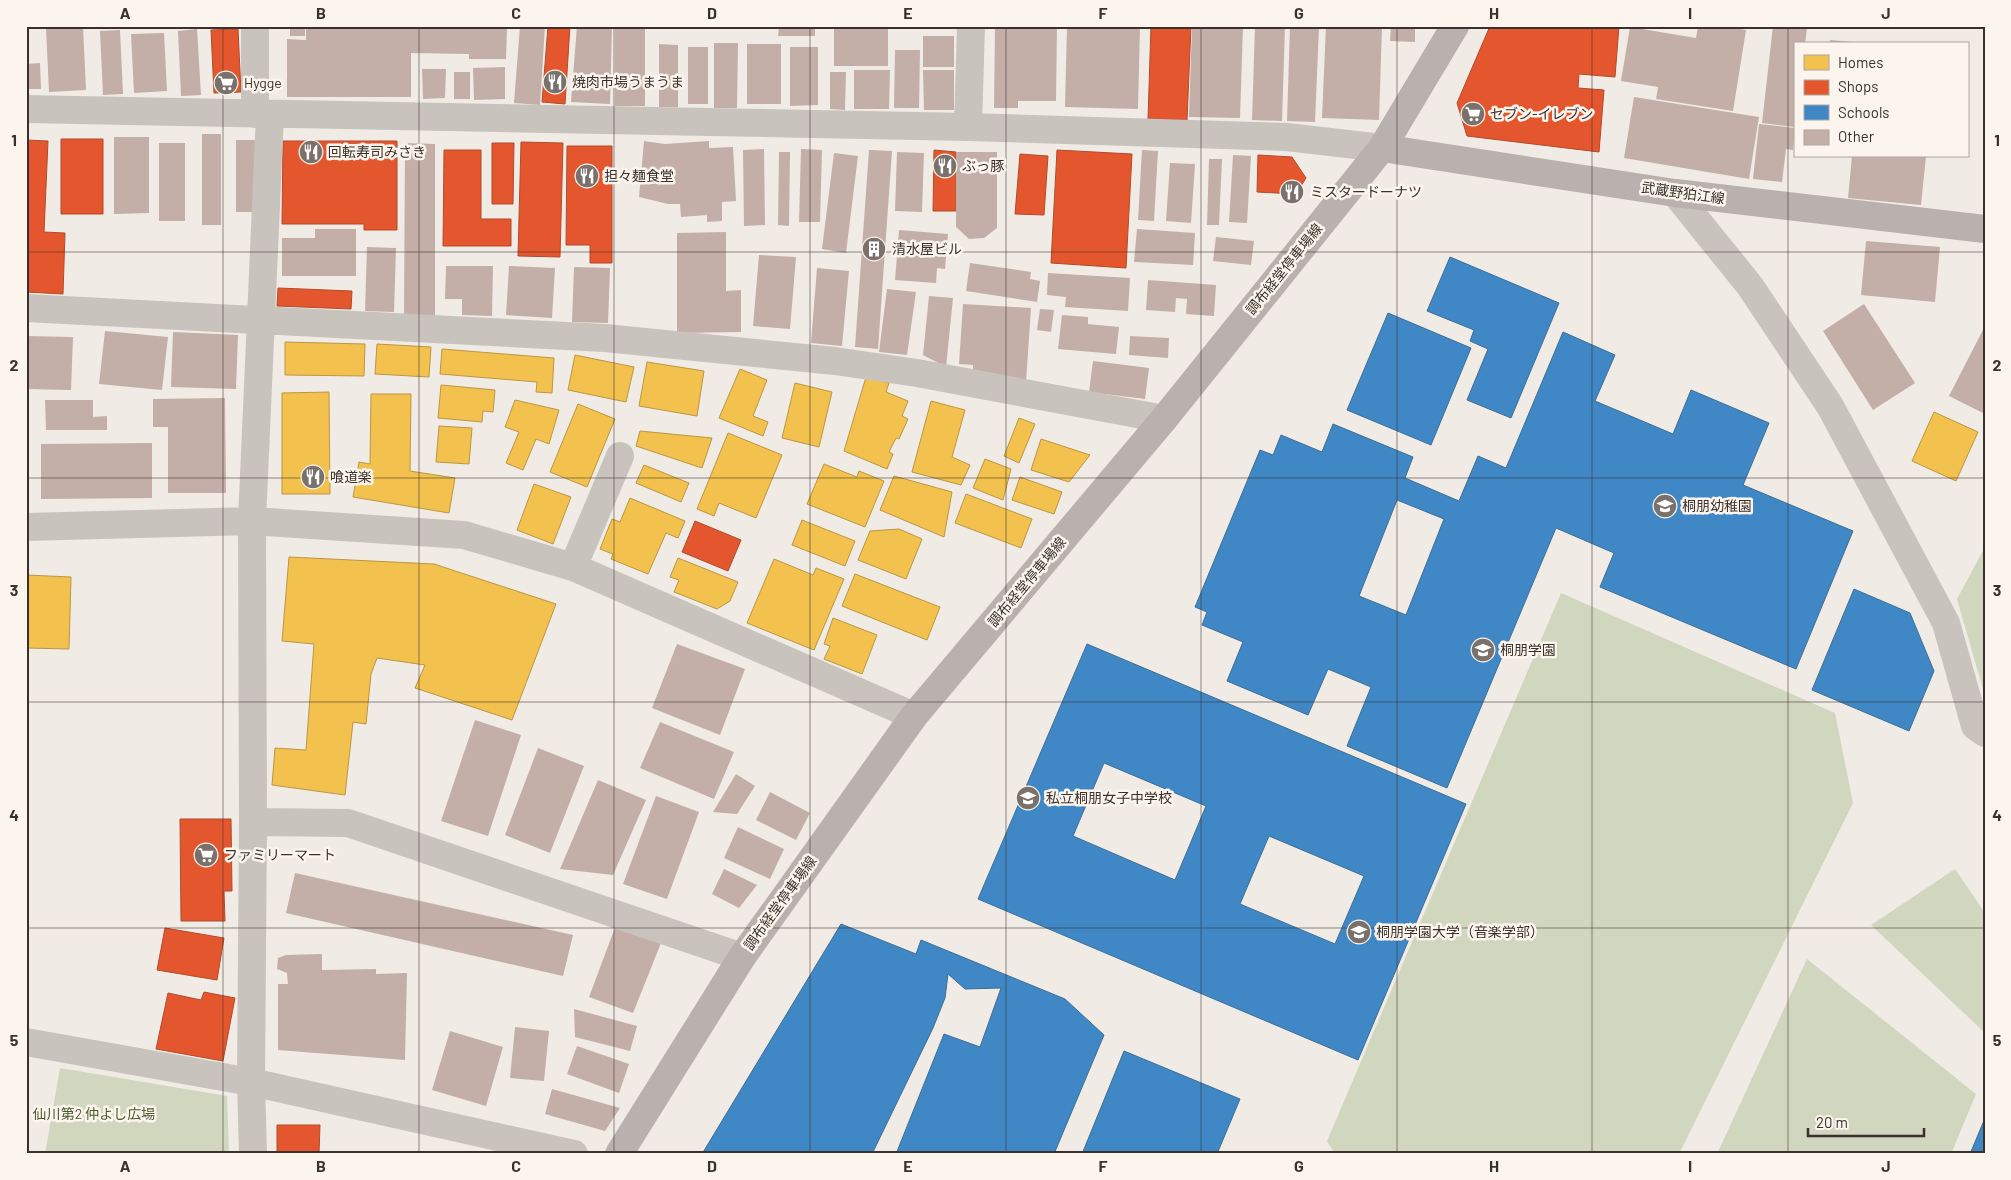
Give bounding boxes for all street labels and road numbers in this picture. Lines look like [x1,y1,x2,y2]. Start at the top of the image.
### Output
street label: 武蔵野狛江線 [1640,178,1726,207]
street label: 調布経堂停車場線 [1242,220,1325,318]
street label: 調布経堂停車場線 [984,533,1069,630]
street label: 調布経堂停車場線 [740,852,819,953]

